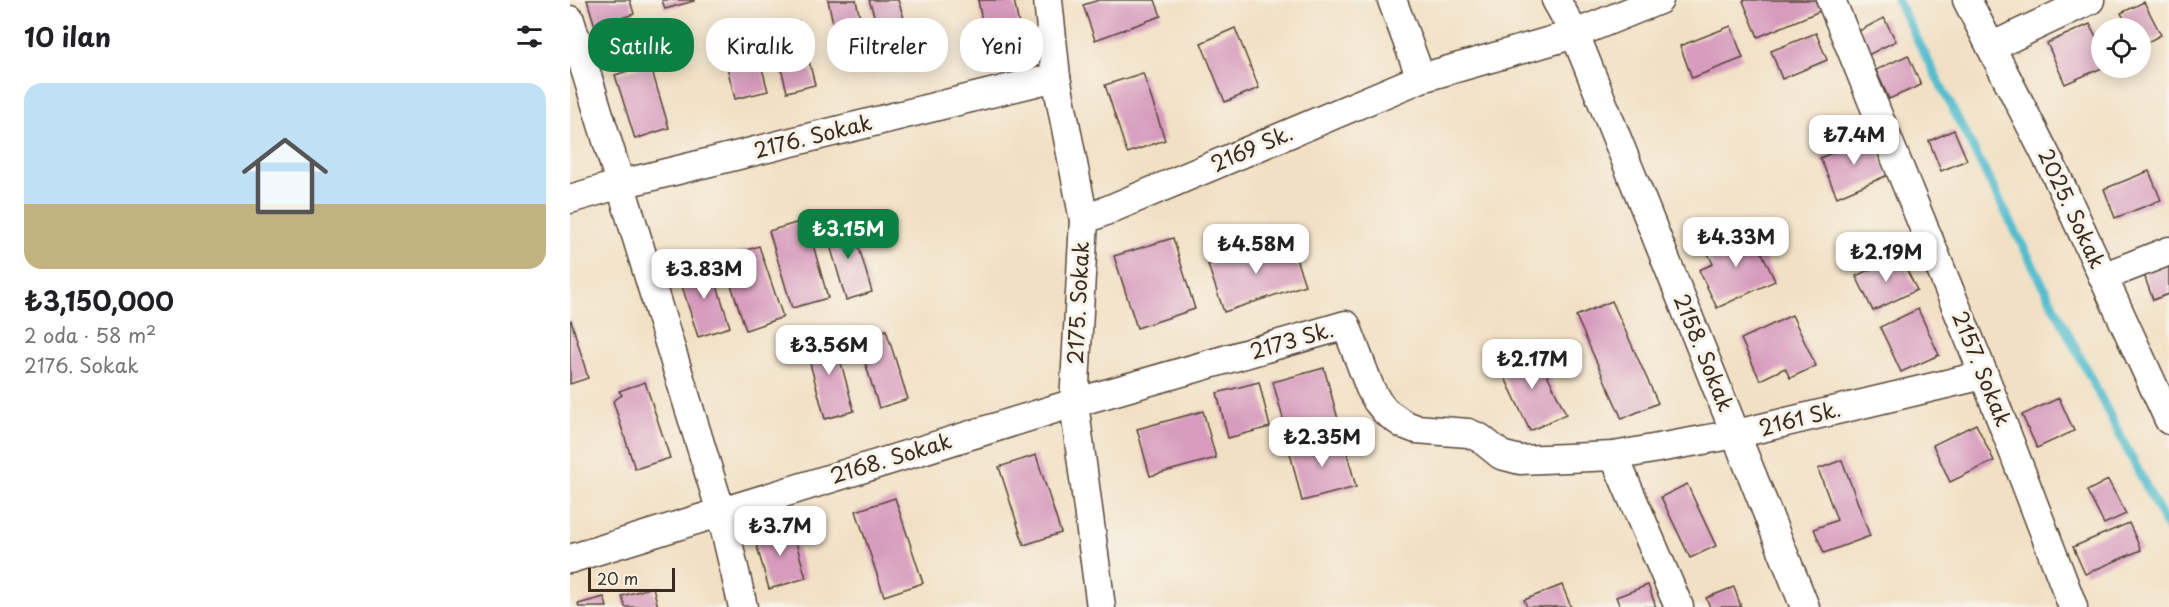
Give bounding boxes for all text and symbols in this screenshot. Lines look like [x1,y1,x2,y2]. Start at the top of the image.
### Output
text: 10 ilan [24,17,111,56]
chip: Satılık [588,18,694,72]
chip: Kiralık [706,18,815,72]
chip: Filtreler [827,18,948,72]
chip: Yeni [960,18,1043,72]
map controls [2091,18,2151,78]
button: locate [2091,18,2151,78]
icon: filters [513,20,546,53]
street label: 2176. Sokak [750,105,875,165]
pin: ₺7.4M [1812,115,1896,166]
street label: 2169 Sk. [1205,116,1297,179]
text: ₺7.4M [1823,119,1885,149]
icon: home [231,122,339,230]
street label: 2025. Sokak [2031,143,2115,273]
pin: ₺3.15M [799,209,897,260]
text: ₺3.15M [812,213,884,243]
pin: ₺4.33M [1687,217,1785,268]
text: ₺4.33M [1697,221,1775,251]
pin: ₺4.58M [1207,224,1305,275]
text: ₺4.58M [1217,228,1295,258]
pin: ₺2.19M [1837,232,1935,283]
text: ₺2.19M [1850,236,1922,266]
street label: 2175. Sokak [1058,241,1096,365]
pin: ₺3.83M [655,249,753,300]
text: ₺3.83M [665,253,743,283]
text: ₺3,150,000 [24,281,174,320]
street label: 2158. Sokak [1667,289,1743,416]
street label: 2157. Sokak [1945,306,2021,431]
street label: 2173 Sk. [1246,312,1337,366]
text: 2 oda · 58 m² [24,320,156,350]
pin: ₺3.56M [780,325,878,376]
text: ₺3.56M [790,329,868,359]
pin: ₺2.17M [1483,339,1581,390]
text: ₺2.17M [1496,343,1568,373]
text: 2176. Sokak [24,350,139,380]
street label: 2161 Sk. [1755,391,1844,443]
pin: ₺2.35M [1273,417,1371,468]
text: ₺2.35M [1283,421,1361,451]
street label: 2168. Sokak [826,423,955,491]
pin: ₺3.7M [738,506,822,557]
text: ₺3.7M [748,510,812,540]
scale bar [588,565,675,592]
text: 20 m [597,566,638,590]

